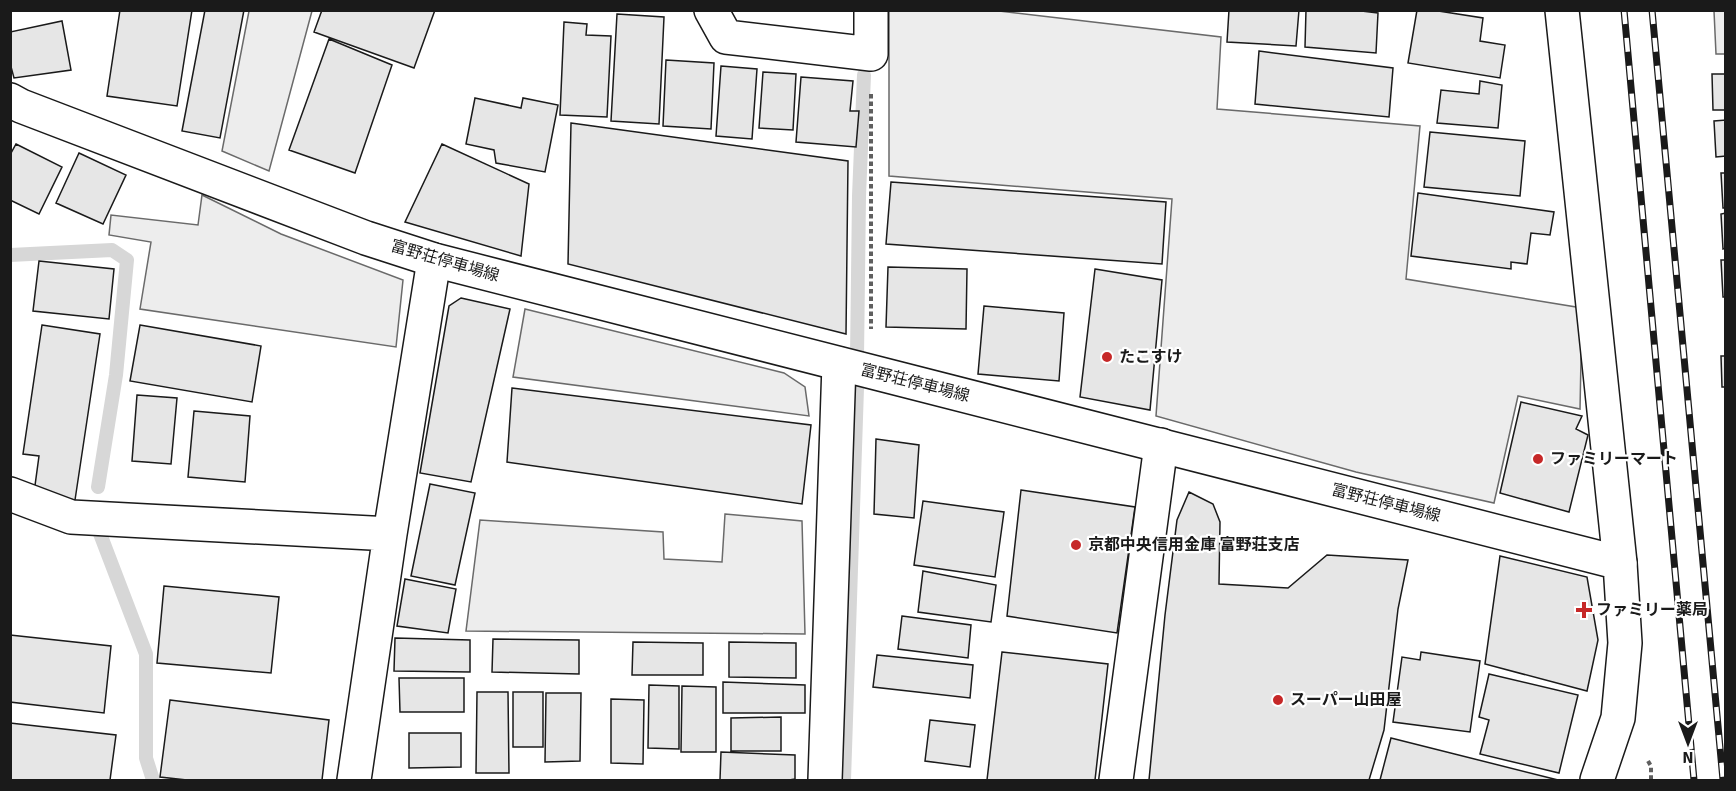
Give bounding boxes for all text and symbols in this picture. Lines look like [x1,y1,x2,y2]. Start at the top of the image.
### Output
street label: 富野荘停車場線 [388,236,502,286]
place label: たこすけ [1119,347,1183,367]
marker: たこすけ [1100,350,1114,364]
street label: 富野荘停車場線 [858,360,972,406]
place label: ファミリーマート [1550,449,1678,469]
marker: ファミリーマート [1531,452,1545,466]
street label: 富野荘停車場線 [1329,480,1443,526]
place label: 京都中央信用金庫 富野荘支店 [1088,535,1300,555]
marker: 京都中央信用金庫 富野荘支店 [1069,538,1083,552]
place label: ファミリー薬局 [1596,600,1708,620]
marker: ファミリー薬局 [1577,603,1591,617]
place label: スーパー山田屋 [1290,690,1402,710]
marker: スーパー山田屋 [1271,693,1285,707]
north arrow [1658,713,1718,773]
text: N [1682,747,1694,767]

